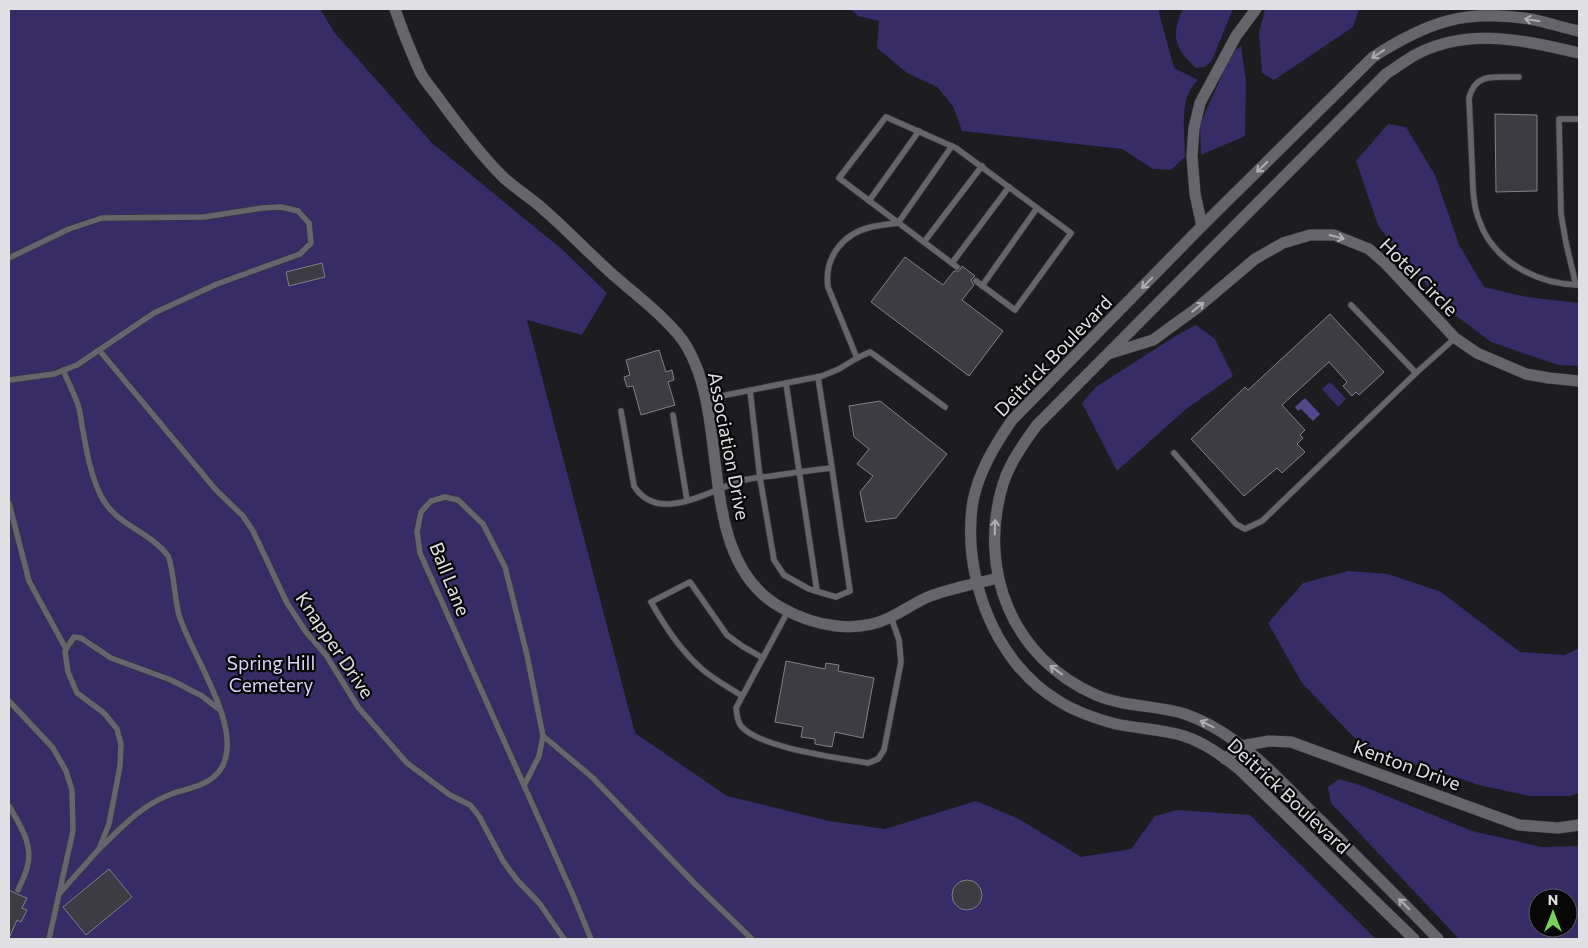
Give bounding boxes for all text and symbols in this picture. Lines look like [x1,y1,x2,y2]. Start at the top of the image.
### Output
one-way arrow [1524,15,1540,25]
one-way arrow [1371,49,1385,59]
one-way arrow [1256,161,1268,173]
one-way arrow [1329,233,1345,242]
street label: Hotel Circle [1376,233,1463,320]
one-way arrow [1141,277,1154,289]
street label: Deitrick Boulevard [989,290,1116,421]
one-way arrow [1191,302,1205,312]
street label: Association Drive [704,370,755,522]
one-way arrow [990,519,1000,536]
street label: Ball Lane [425,539,476,619]
street label: Knapper Drive [291,587,379,702]
park label: Spring Hill Cemetery [227,651,315,696]
one-way arrow [1049,665,1063,675]
one-way arrow [1200,719,1215,729]
street label: Deitrick Boulevard [1223,733,1355,858]
street label: Kenton Drive [1350,734,1464,795]
north arrow [1528,888,1578,938]
text: N [1548,891,1558,908]
one-way arrow [1398,898,1410,910]

